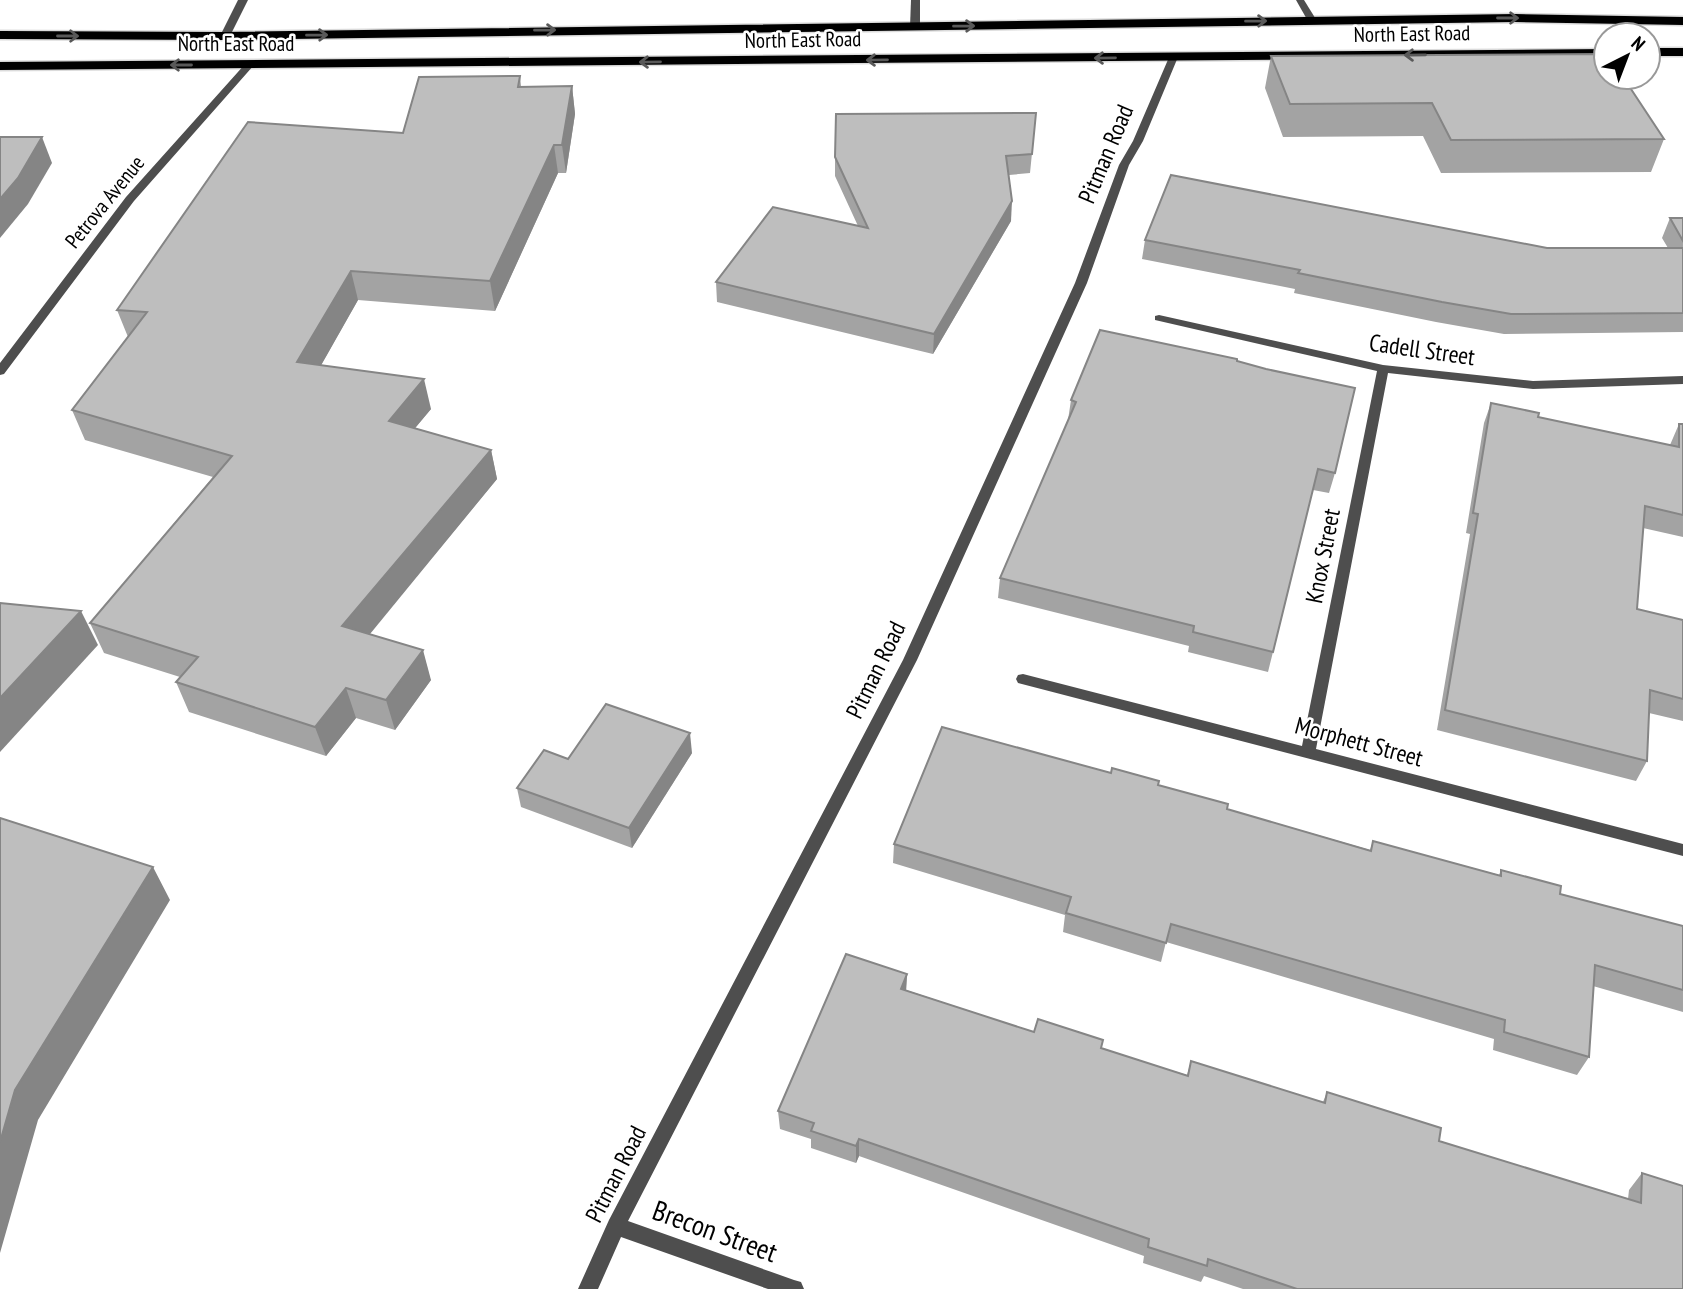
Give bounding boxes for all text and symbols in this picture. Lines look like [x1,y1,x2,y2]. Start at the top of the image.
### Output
one-way arrow [1496,12,1519,25]
one-way arrow [1244,14,1267,28]
street label: North East Road [1353,19,1471,48]
one-way arrow [952,20,975,33]
north arrow [1592,21,1662,91]
one-way arrow [533,23,556,37]
street label: North East Road [744,25,862,54]
one-way arrow [306,28,329,41]
one-way arrow [56,29,79,43]
street label: North East Road [178,30,294,57]
text: N [1627,31,1650,56]
one-way arrow [1404,48,1427,62]
one-way arrow [1094,51,1117,65]
one-way arrow [866,53,889,67]
one-way arrow [639,55,662,69]
one-way arrow [170,58,193,72]
street label: Pitman Road [1071,100,1140,208]
street label: Petrova Avenue [59,150,150,253]
street label: Cadell Street [1367,327,1477,372]
street label: Knox Street [1298,506,1347,606]
street label: Pitman Road [839,616,912,724]
street label: Morphett Street [1292,710,1427,774]
street label: Pitman Road [578,1120,653,1227]
street label: Brecon Street [648,1191,783,1270]

